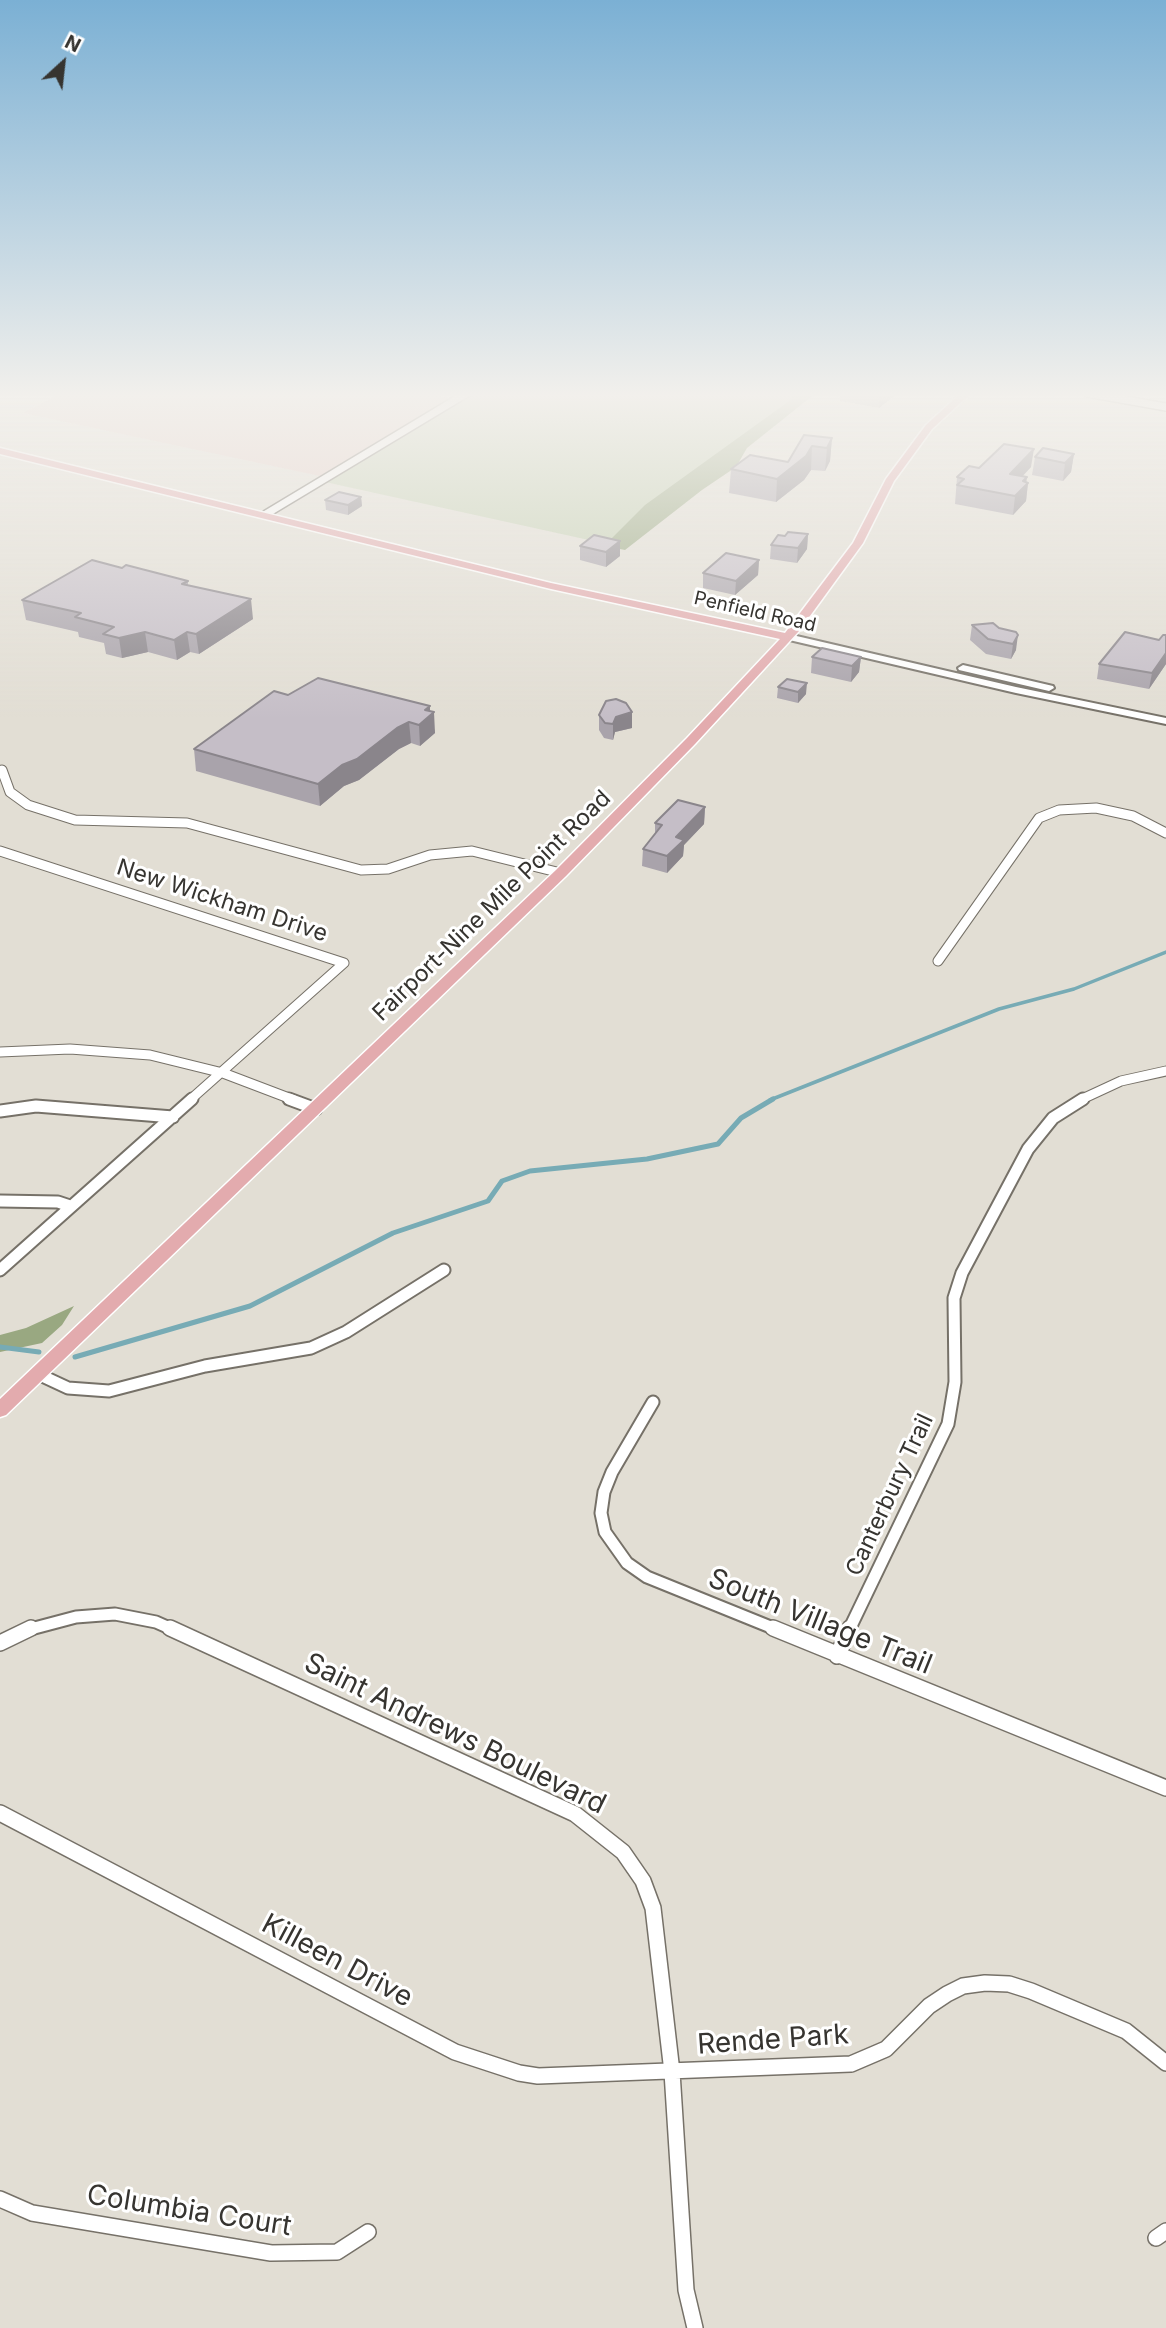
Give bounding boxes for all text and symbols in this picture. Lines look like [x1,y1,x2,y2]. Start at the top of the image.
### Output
north arrow [28,28,98,98]
text: N [61,30,84,57]
street label: Penfield Road [692,587,818,637]
street label: Fairport-Nine Mile Point Road [367,785,617,1027]
street label: New Wickham Drive [113,854,331,948]
street label: Canterbury Trail [840,1410,940,1580]
street label: South Village Trail [703,1562,937,1682]
street label: Saint Andrews Boulevard [299,1646,611,1822]
street label: Killeen Drive [256,1907,418,2015]
street label: Rende Park [696,2018,850,2062]
street label: Columbia Court [84,2178,294,2244]

